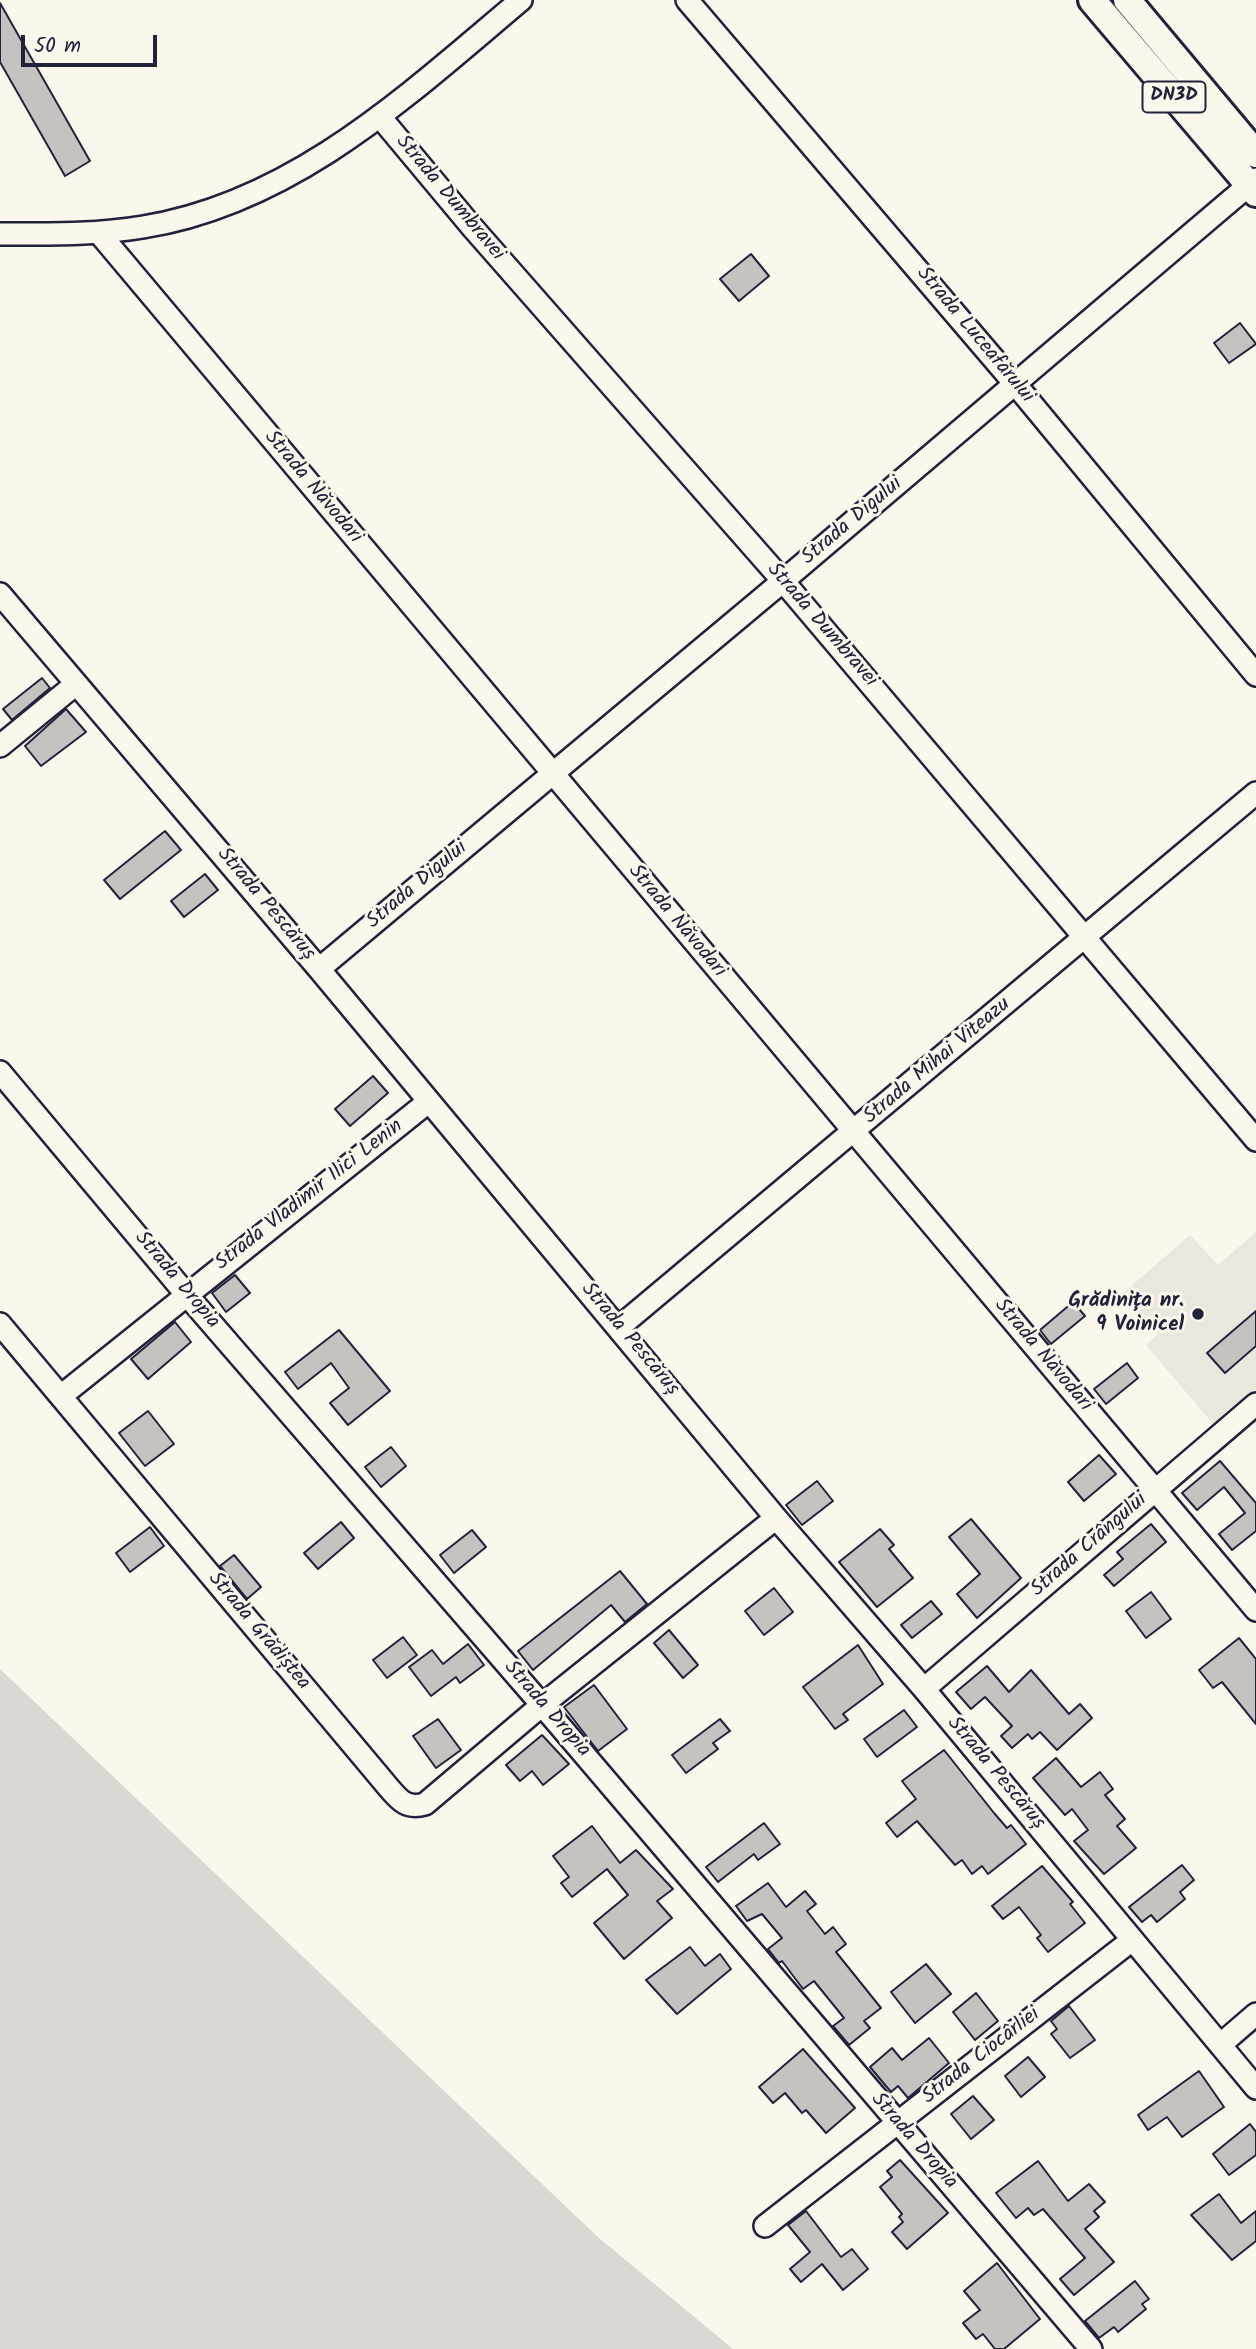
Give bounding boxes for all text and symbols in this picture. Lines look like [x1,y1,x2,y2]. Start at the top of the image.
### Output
scale bar [24,21,161,65]
text: 50 m [34,30,81,63]
road number: DN3D [1142,82,1206,113]
street label: Strada Dumbravei [389,131,509,267]
street label: Strada Luceafărului [910,263,1038,409]
street label: Strada Năvodari [257,426,367,550]
street label: Strada Digului [798,473,908,571]
street label: Strada Dumbravei [760,559,882,693]
street label: Strada Digului [363,837,473,935]
street label: Strada Pescăruș [210,843,320,967]
street label: Strada Năvodari [621,860,731,984]
street label: Strada Mihai Viteazu [859,993,1017,1131]
street label: Strada Vladimir Ilici Lenin [211,1115,409,1277]
street label: Strada Dropia [128,1227,224,1335]
street label: Strada Pescăruș [574,1278,684,1402]
place label: Grădinița nr. 9 Voinicel [1068,1289,1184,1339]
street label: Strada Năvodari [987,1294,1097,1418]
marker: Grădinița nr. 9 Voinicel [1190,1306,1206,1322]
street label: Strada Crângului [1027,1489,1153,1603]
street label: Strada Grădiștea [201,1568,315,1696]
street label: Strada Dropia [497,1657,595,1763]
street label: Strada Pescăruș [940,1712,1050,1836]
street label: Strada Ciocârliei [918,2003,1046,2111]
street label: Strada Dropia [864,2089,962,2195]

